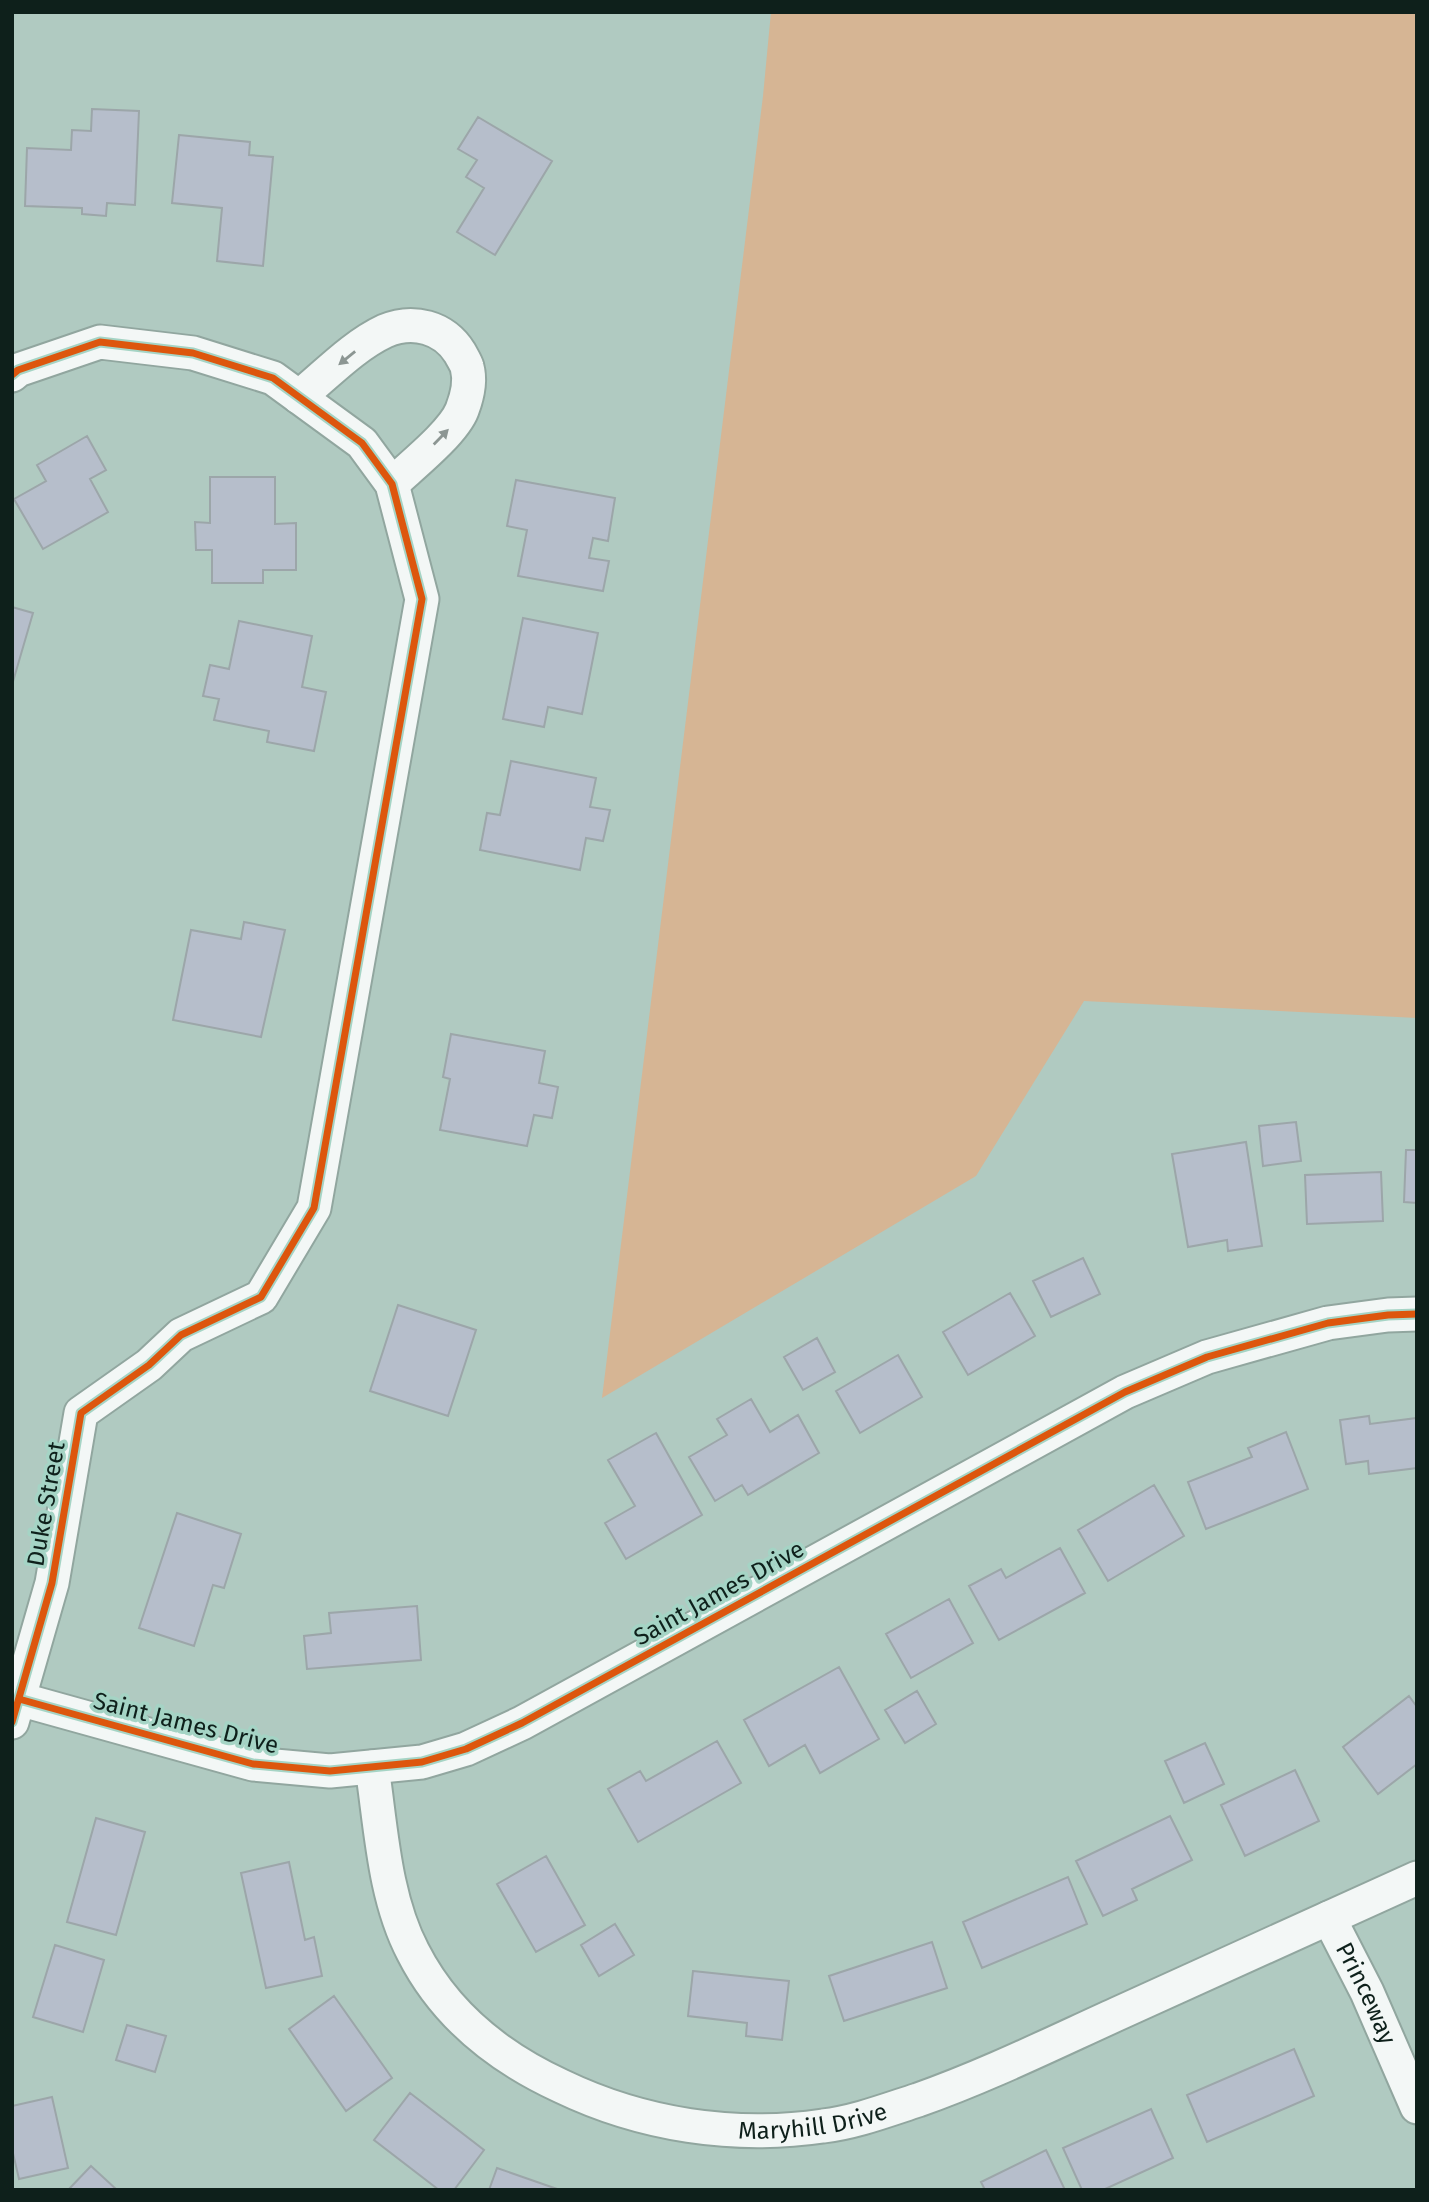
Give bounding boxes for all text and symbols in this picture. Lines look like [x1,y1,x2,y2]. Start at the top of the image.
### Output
one-way arrow [338,351,356,366]
one-way arrow [433,428,450,445]
street label: Duke Street [21,1439,71,1569]
street label: Saint James Drive [629,1535,809,1651]
street label: Saint James Drive [90,1686,282,1760]
street label: Princeway [1330,1938,1402,2049]
street label: Maryhill Drive [738,2097,891,2145]

